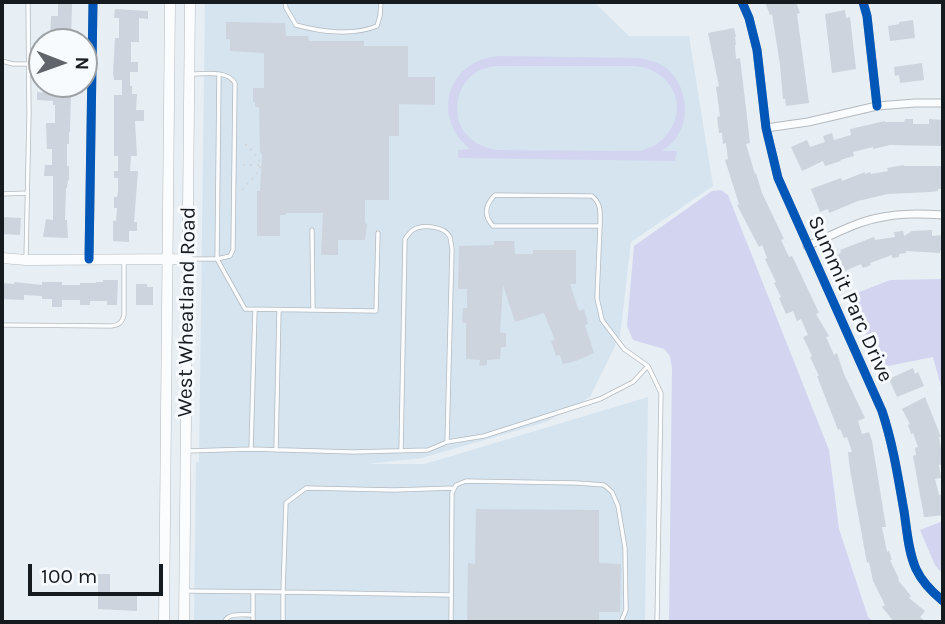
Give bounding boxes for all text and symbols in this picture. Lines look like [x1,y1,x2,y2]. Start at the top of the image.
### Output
north arrow [28,28,98,98]
text: N [71,56,93,70]
street label: West Wheatland Road [173,207,201,417]
street label: Summit Parc Drive [802,212,898,386]
scale bar [32,550,166,594]
text: 100 m [41,564,98,588]

